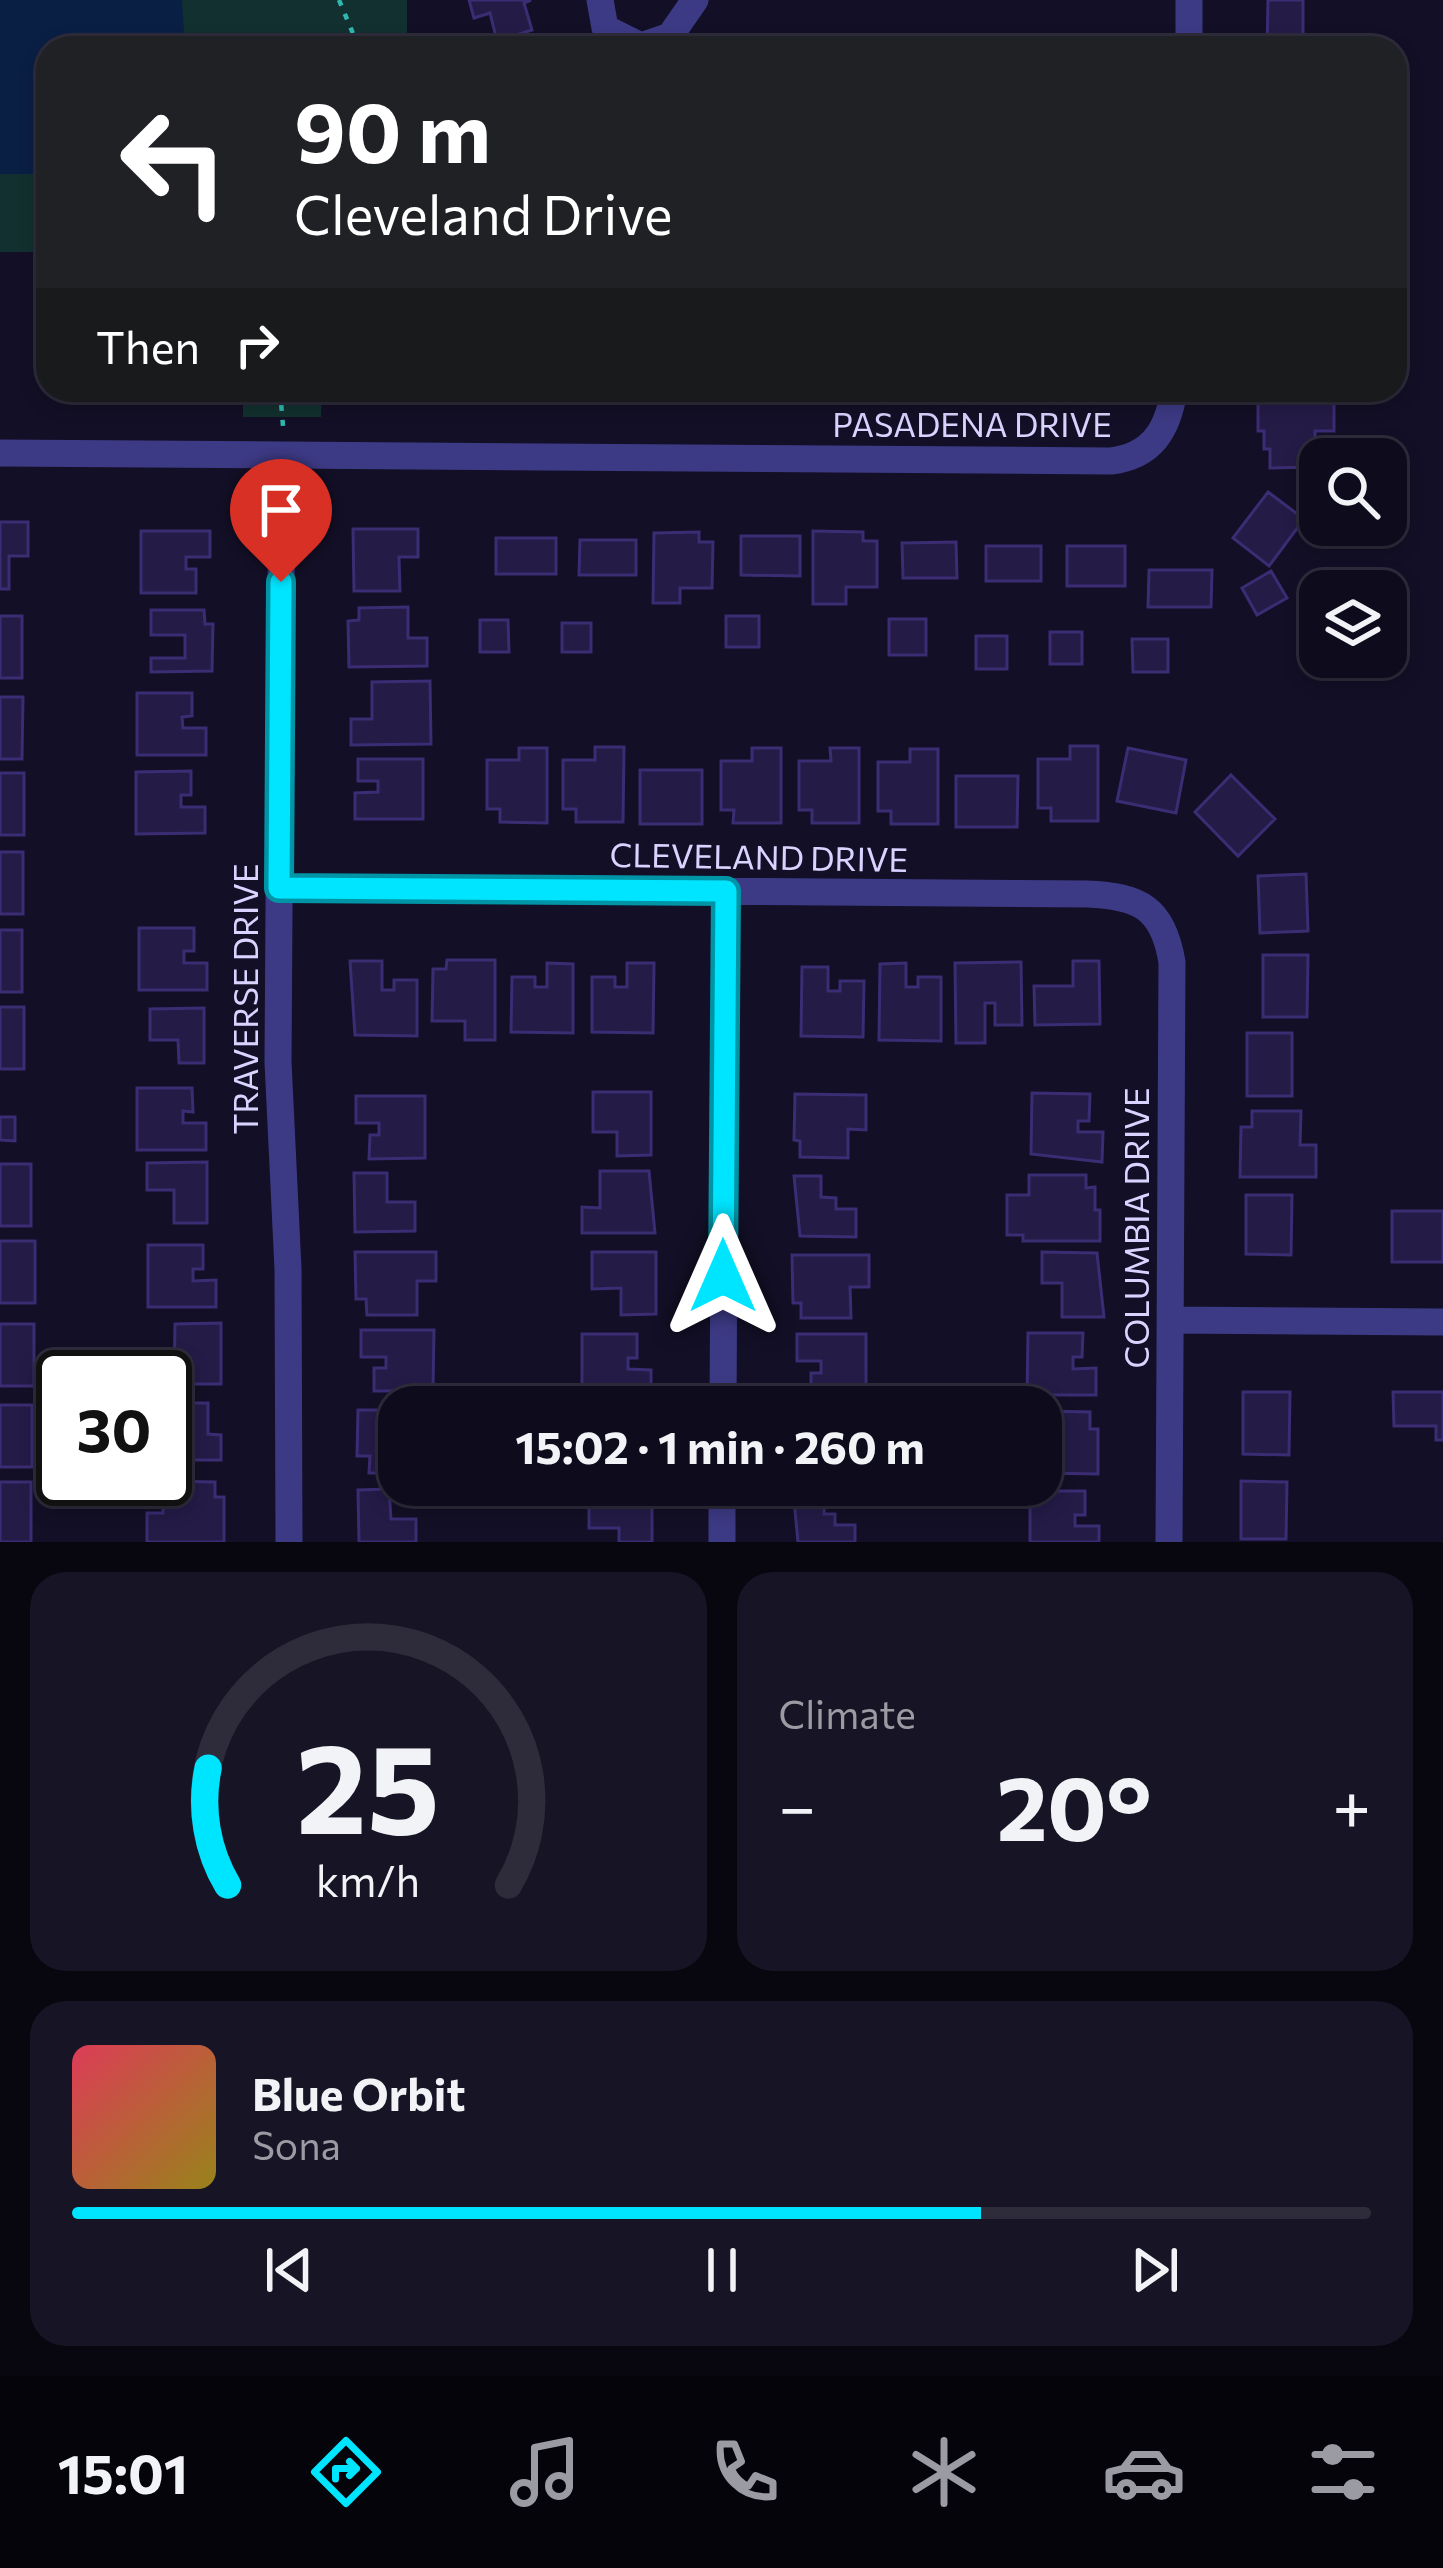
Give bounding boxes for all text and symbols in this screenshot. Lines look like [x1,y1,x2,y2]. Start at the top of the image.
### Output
text: 90 m [294,78,491,180]
icon: left [96,84,252,240]
text: Cleveland Drive [294,180,673,246]
icon: right [224,312,290,378]
text: Then [96,318,200,373]
street label: PASADENA DRIVE [832,403,1112,444]
map controls [1299,438,1407,678]
button: search [1299,438,1407,546]
pin [230,459,332,582]
icon: arrive [248,477,314,543]
button: layers [1299,570,1407,678]
street label: CLEVELAND DRIVE [609,833,909,879]
street label: TRAVERSE DRIVE [224,863,265,1135]
street label: COLUMBIA DRIVE [1115,1088,1156,1368]
position arrow [660,1213,786,1339]
speed limit sign: 30 [36,1350,192,1506]
text: 15:02 · 1 min · 260 m [515,1418,925,1473]
text: Climate [779,1689,916,1737]
text: 25 [296,1707,440,1860]
text: 20° [996,1749,1152,1860]
text: − [779,1764,816,1845]
text: + [1332,1764,1371,1845]
text: km/h [316,1852,420,1905]
text: Blue Orbit [252,2065,465,2120]
text: Sona [252,2120,341,2168]
icon: previous [256,2237,322,2303]
icon: pause [689,2237,755,2303]
icon: next [1122,2237,1188,2303]
icon: directions [304,2430,388,2514]
icon: music [503,2430,587,2514]
icon: phone [703,2430,787,2514]
icon: climate [902,2430,986,2514]
icon: car [1102,2430,1186,2514]
icon: filters [1301,2430,1385,2514]
text: 15:01 [58,2439,188,2505]

